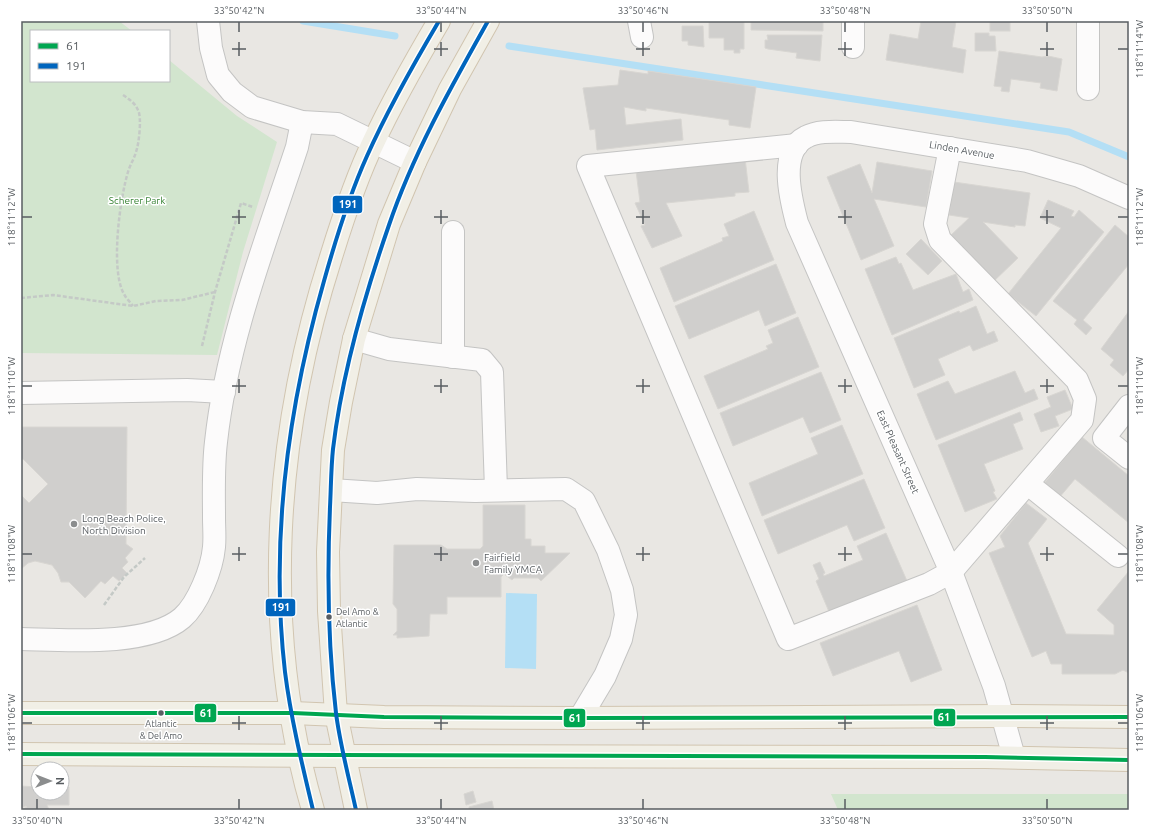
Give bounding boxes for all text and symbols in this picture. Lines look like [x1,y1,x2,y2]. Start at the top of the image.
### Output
text: 33°50'42"N [214,5,264,16]
text: 33°50'44"N [416,5,466,16]
text: 33°50'46"N [618,5,668,16]
text: 33°50'48"N [820,5,870,16]
text: 33°50'50"N [1022,5,1072,16]
text: 118°11'14"W [1134,20,1145,78]
legend [30,30,170,82]
text: 61 [66,39,80,52]
text: 191 [66,59,86,72]
street label: Linden Avenue [928,139,996,161]
text: 118°11'12"W [6,188,17,246]
text: 118°11'12"W [1134,188,1145,246]
park label: Scherer Park [109,195,165,206]
line badge: 191 [332,195,363,214]
text: 191 [339,198,357,210]
text: 118°11'10"W [6,357,17,415]
text: 118°11'10"W [1134,357,1145,415]
street label: East Pleasant Street [875,409,921,495]
place label: Long Beach Police, North Division [82,513,166,536]
marker: Long Beach Police, North Division [69,519,79,529]
text: 118°11'08"W [6,525,17,583]
text: 118°11'08"W [1134,525,1145,583]
place label: Fairfield Family YMCA [484,552,543,575]
marker: Fairfield Family YMCA [471,558,481,568]
line badge: 191 [265,598,296,617]
text: 191 [272,601,290,613]
place label: Del Amo & Atlantic [336,607,379,629]
marker: Del Amo & Atlantic [324,612,334,622]
text: 118°11'06"W [6,694,17,752]
text: 118°11'06"W [1134,694,1145,752]
line badge: 61 [194,703,217,723]
text: 61 [200,707,212,719]
marker: Atlantic & Del Amo [156,708,166,718]
line badge: 61 [563,708,586,728]
line badge: 61 [933,708,956,727]
text: 61 [938,711,950,723]
text: 61 [569,712,581,724]
place label: Atlantic & Del Amo [140,719,182,741]
north arrow [30,761,70,801]
text: N [54,777,66,785]
text: 33°50'40"N [12,815,62,826]
text: 33°50'42"N [214,815,264,826]
text: 33°50'44"N [416,815,466,826]
text: 33°50'46"N [618,815,668,826]
text: 33°50'48"N [820,815,870,826]
text: 33°50'50"N [1022,815,1072,826]

